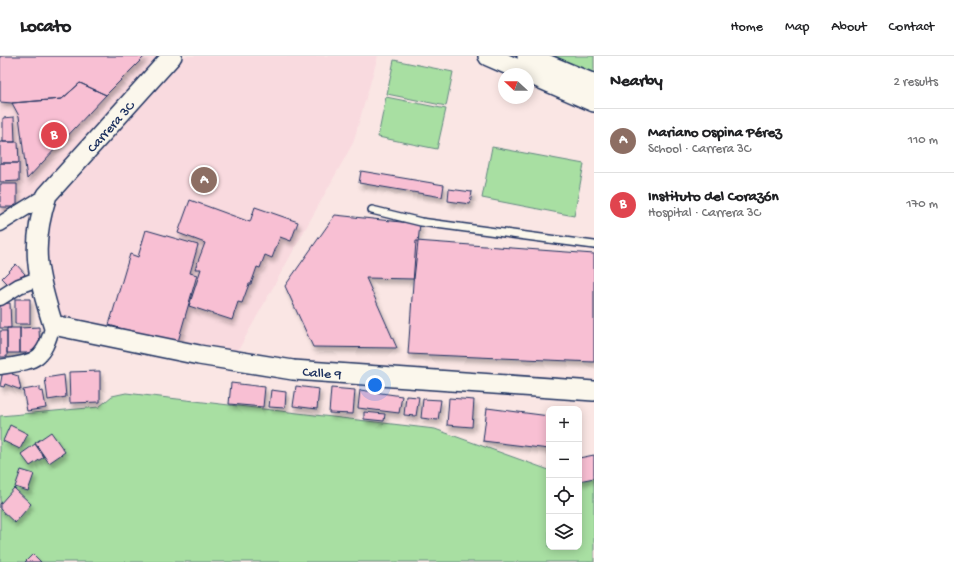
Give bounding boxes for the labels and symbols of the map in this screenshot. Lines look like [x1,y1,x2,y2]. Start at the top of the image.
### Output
north arrow [498,68,534,104]
street label: Carrera 3C [84,97,140,157]
pin: B [41,120,67,150]
pin: A [191,165,217,195]
street label: Calle 9 [302,365,342,384]
your location [365,375,385,395]

